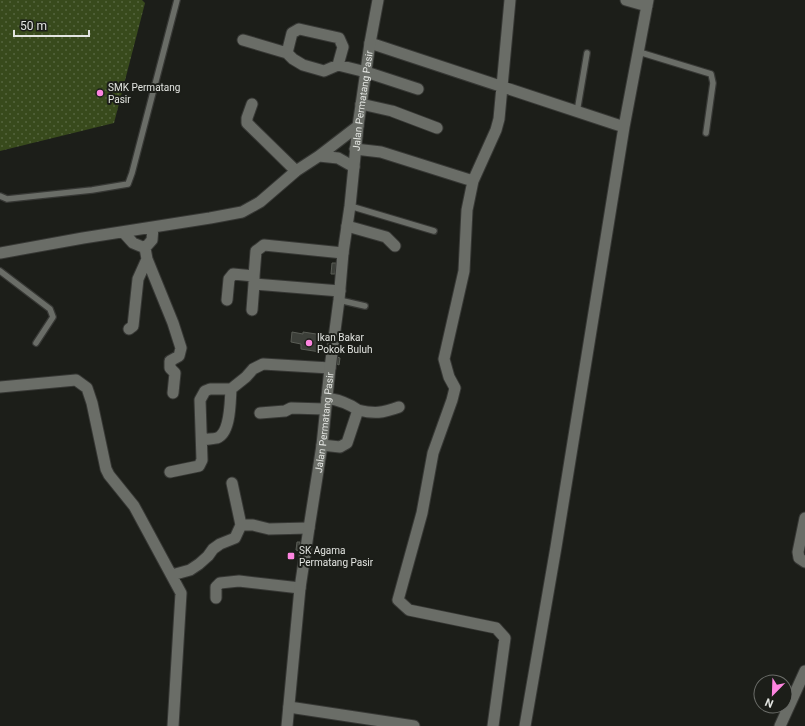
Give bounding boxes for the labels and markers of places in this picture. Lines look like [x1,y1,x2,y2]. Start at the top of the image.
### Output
place label: SMK Permatang Pasir [108,82,180,105]
marker: SMK Permatang Pasir [95,88,105,98]
place label: Ikan Bakar Pokok Buluh [317,332,372,355]
marker: Ikan Bakar Pokok Buluh [304,338,314,348]
place label: SK Agama Permatang Pasir [299,545,374,568]
marker: SK Agama Permatang Pasir [286,551,296,561]

